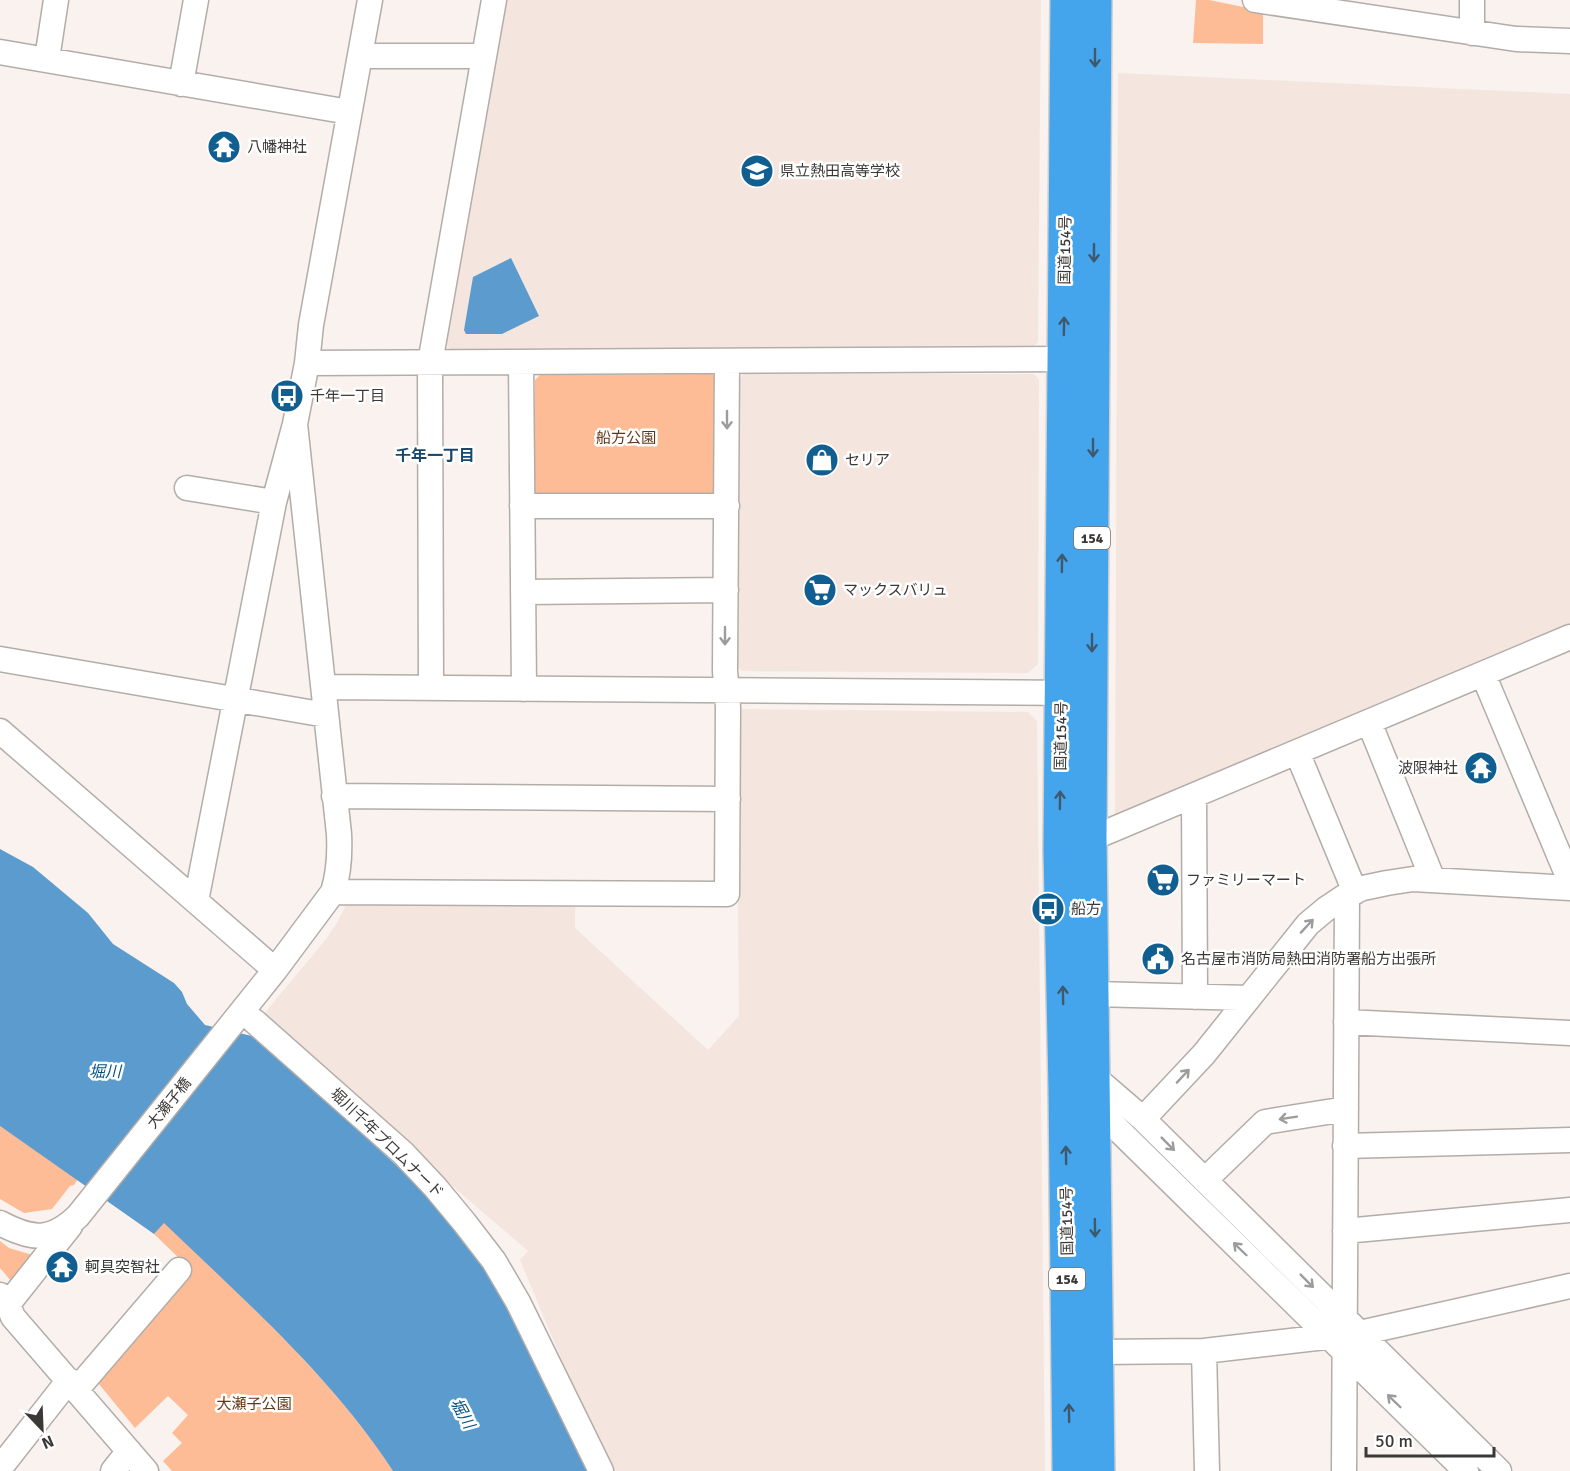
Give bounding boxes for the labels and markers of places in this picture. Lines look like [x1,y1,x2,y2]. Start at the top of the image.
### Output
temple icon: 八幡神社 [206,129,242,165]
place label: 八幡神社 [247,138,307,156]
school or university icon: 県立熱田高等学校 [739,153,775,189]
place label: 県立熱田高等学校 [780,162,900,180]
bus stop icon: 千年一丁目 [269,378,305,414]
place label: 千年一丁目 [310,387,385,405]
shop icon: セリア [804,442,840,478]
place label: セリア [845,451,890,469]
supermarket icon: マックスバリュ [802,572,838,608]
place label: マックスバリュ [843,581,948,599]
temple icon: 波限神社 [1463,750,1499,786]
place label: 波限神社 [1398,759,1458,777]
supermarket icon: ファミリーマート [1145,862,1181,898]
place label: ファミリーマート [1186,871,1306,889]
bus stop icon: 船方 [1030,891,1066,927]
place label: 船方 [1071,900,1101,918]
public building icon: 名古屋市消防局熱田消防署船方出張所 [1140,941,1176,977]
place label: 名古屋市消防局熱田消防署船方出張所 [1181,950,1436,968]
temple icon: 軻具突智社 [44,1249,80,1285]
place label: 軻具突智社 [85,1258,160,1276]

